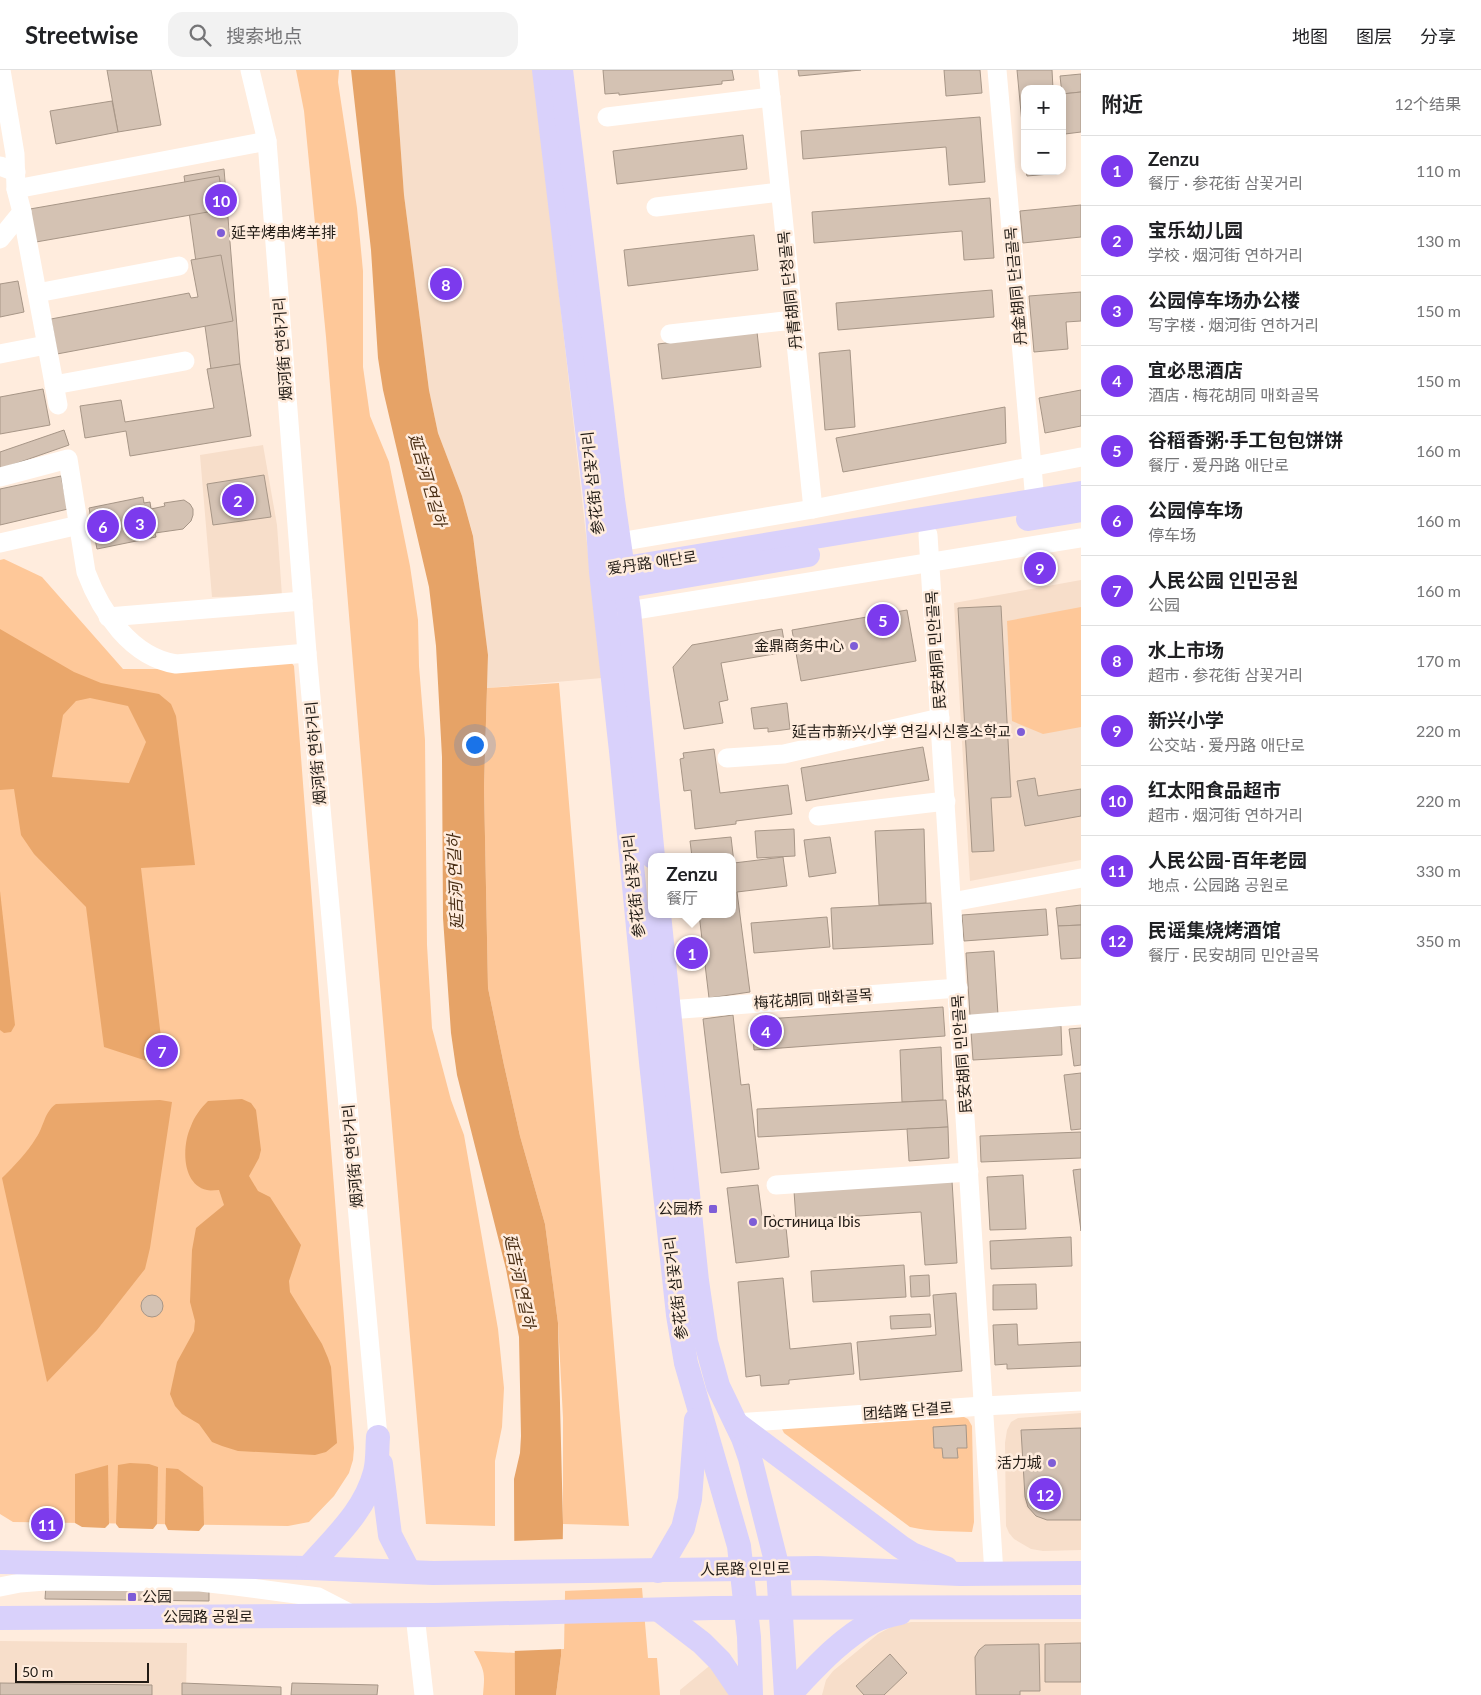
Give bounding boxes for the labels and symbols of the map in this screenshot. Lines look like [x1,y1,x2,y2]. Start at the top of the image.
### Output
pin: 10 [205,181,237,219]
place label: 延辛烤串烤羊排 [231,223,336,241]
street label: 丹金胡同 단금골목 [1001,226,1029,346]
marker: 延辛烤串烤羊排 [215,227,227,239]
street label: 丹青胡同 단청골목 [774,230,804,350]
pin: 8 [430,265,462,303]
street label: 烟河街 연하거리 [269,297,295,402]
street label: 参花街 삼꽃거리 [578,430,606,536]
water label: 延吉河 연길하 [406,431,451,531]
pin: 2 [222,481,254,519]
pin: 3 [124,504,156,542]
pin: 6 [87,507,119,545]
street label: 爱丹路 애단로 [606,547,698,577]
pin: 9 [1024,549,1056,587]
street label: 民安胡同 민안골목 [922,590,948,710]
pin: 5 [867,601,899,639]
place label: 金鼎商务中心 [754,636,844,654]
marker: 金鼎商务中心 [848,640,860,652]
street label: 烟河街 연하거리 [302,700,329,806]
place label: 延吉市新兴小学 연길시신흥소학교 [792,722,1011,740]
marker: 延吉市新兴小学 연길시신흥소학교 [1015,726,1027,738]
your location [462,732,488,758]
water label: 延吉河 연길하 [443,831,466,930]
street label: 参花街 삼꽃거리 [619,833,647,939]
pin: 1 [676,934,708,972]
street label: 梅花胡同 매화골목 [753,985,873,1011]
street label: 民安胡同 민안골목 [948,994,974,1114]
pin: 4 [750,1012,782,1050]
pin: 7 [146,1032,178,1070]
street label: 烟河街 연하거리 [339,1103,366,1209]
place label: 公园桥 [658,1199,703,1217]
marker: 公园桥 [707,1203,719,1215]
place label: Гостиница Ibis [763,1212,860,1230]
marker: Гостиница Ibis [747,1216,759,1228]
water label: 延吉河 연길하 [501,1232,540,1332]
street label: 参花街 삼꽃거리 [660,1235,690,1341]
street label: 团结路 단결로 [862,1398,954,1422]
place label: 活力城 [997,1453,1042,1471]
marker: 活力城 [1046,1457,1058,1469]
pin: 12 [1029,1475,1061,1513]
pin: 11 [31,1505,63,1543]
street label: 人民路 인민로 [700,1558,790,1578]
place label: 公园 [142,1587,172,1605]
marker: 公园 [126,1591,138,1603]
street label: 公园路 공원로 [163,1607,253,1625]
scale bar [15,1660,149,1683]

